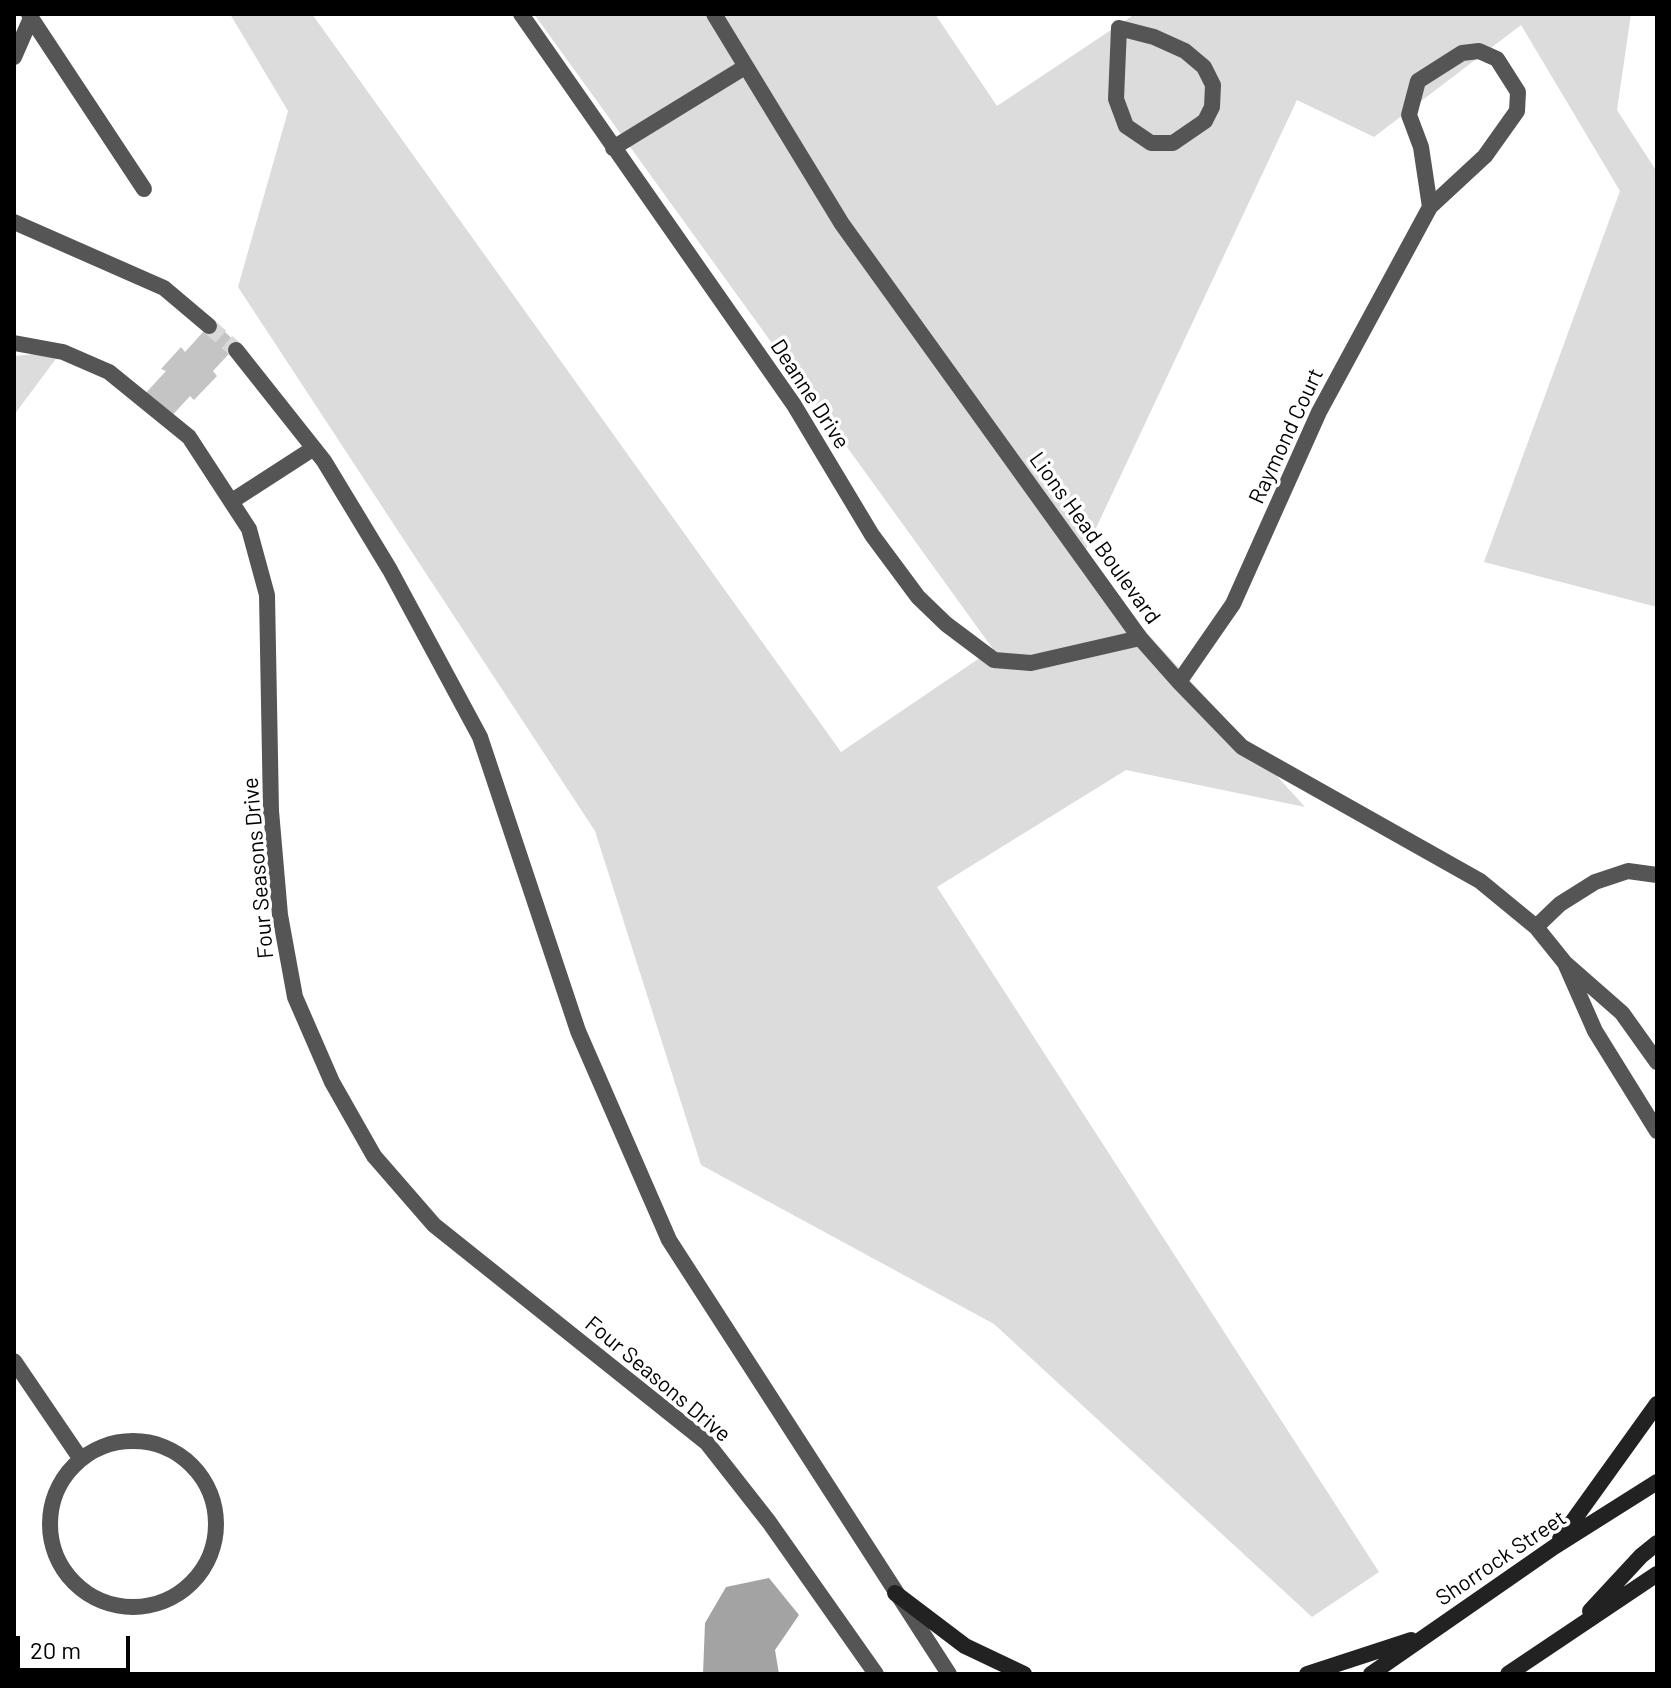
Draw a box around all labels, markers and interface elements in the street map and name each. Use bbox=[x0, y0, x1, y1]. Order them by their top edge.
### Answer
street label: Deanne Drive bbox=[765, 334, 855, 454]
street label: Raymond Court bbox=[1243, 364, 1329, 508]
street label: Lions Head Boulevard bbox=[1024, 447, 1166, 629]
street label: Four Seasons Drive bbox=[237, 776, 279, 960]
street label: Four Seasons Drive bbox=[580, 1310, 736, 1448]
street label: Shorrock Street bbox=[1431, 1505, 1571, 1611]
scale bar bbox=[20, 1620, 134, 1670]
text: 20 m bbox=[30, 1635, 81, 1664]

